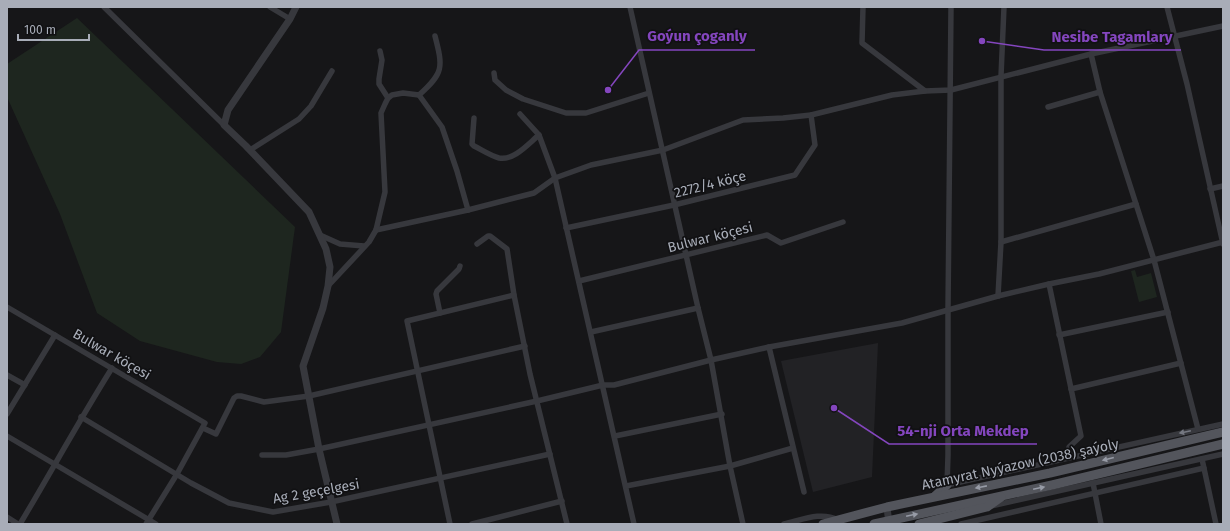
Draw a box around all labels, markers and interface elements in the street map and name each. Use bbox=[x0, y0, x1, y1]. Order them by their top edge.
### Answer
scale bar bbox=[18, 16, 89, 42]
text: 100 m bbox=[24, 23, 56, 37]
callout: Goýun çoganly bbox=[639, 23, 755, 50]
callout: Nesibe Tagamlary bbox=[1044, 23, 1181, 50]
text: Goýun çoganly bbox=[647, 27, 747, 46]
text: Nesibe Tagamlary bbox=[1051, 28, 1173, 46]
street label: 2272/4 köçe bbox=[672, 167, 748, 202]
street label: Bulwar köçesi bbox=[666, 219, 754, 256]
street label: Bulwar köçesi bbox=[70, 325, 154, 384]
callout: 54-nji Orta Mekdep bbox=[889, 417, 1037, 444]
text: 54-nji Orta Mekdep bbox=[897, 422, 1029, 440]
one-way arrow bbox=[1179, 429, 1191, 435]
street label: Atamyrat Nyýazow (2038) şaýoly bbox=[920, 435, 1120, 494]
one-way arrow bbox=[1102, 456, 1114, 462]
street label: Ag 2 geçelgesi bbox=[271, 476, 361, 507]
one-way arrow bbox=[975, 484, 987, 490]
one-way arrow bbox=[1033, 484, 1045, 490]
one-way arrow bbox=[906, 511, 918, 517]

